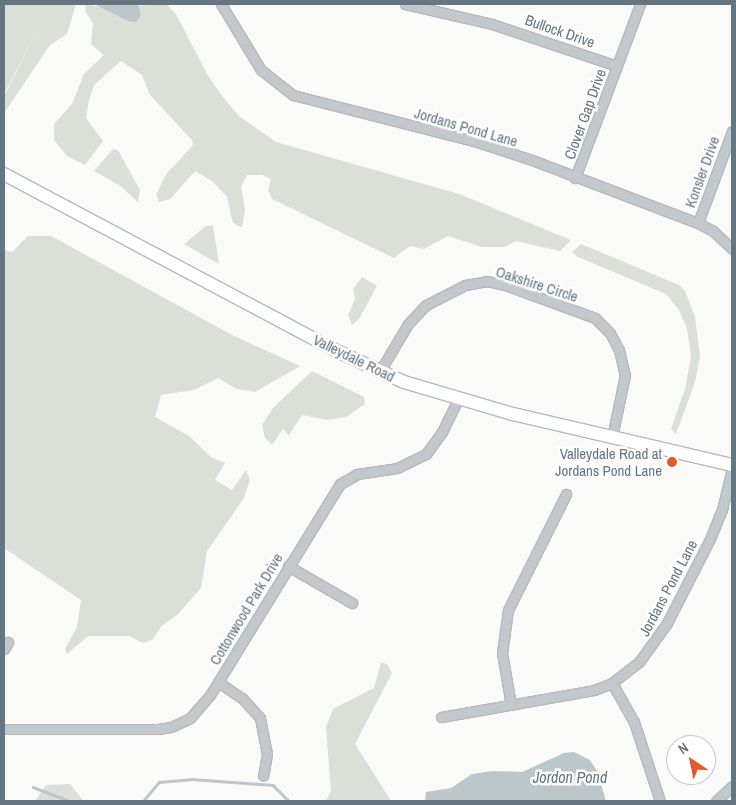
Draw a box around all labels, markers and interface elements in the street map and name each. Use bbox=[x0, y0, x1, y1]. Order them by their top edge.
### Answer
street label: Bullock Drive bbox=[523, 11, 597, 51]
street label: Clover Gap Drive bbox=[560, 66, 610, 162]
street label: Jordans Pond Lane bbox=[412, 104, 520, 150]
street label: Konsler Drive bbox=[681, 134, 723, 210]
street label: Oakshire Circle bbox=[494, 262, 580, 306]
street label: Valleydale Road bbox=[310, 330, 398, 386]
place label: Valleydale Road at Jordans Pond Lane bbox=[555, 444, 662, 479]
marker: Valleydale Road at Jordans Pond Lane bbox=[666, 456, 678, 468]
street label: Jordans Pond Lane bbox=[635, 537, 701, 639]
street label: Cottonwood Park Drive bbox=[206, 550, 286, 668]
north arrow bbox=[666, 735, 716, 785]
text: N bbox=[675, 739, 692, 758]
water label: Jordon Pond bbox=[533, 767, 607, 787]

